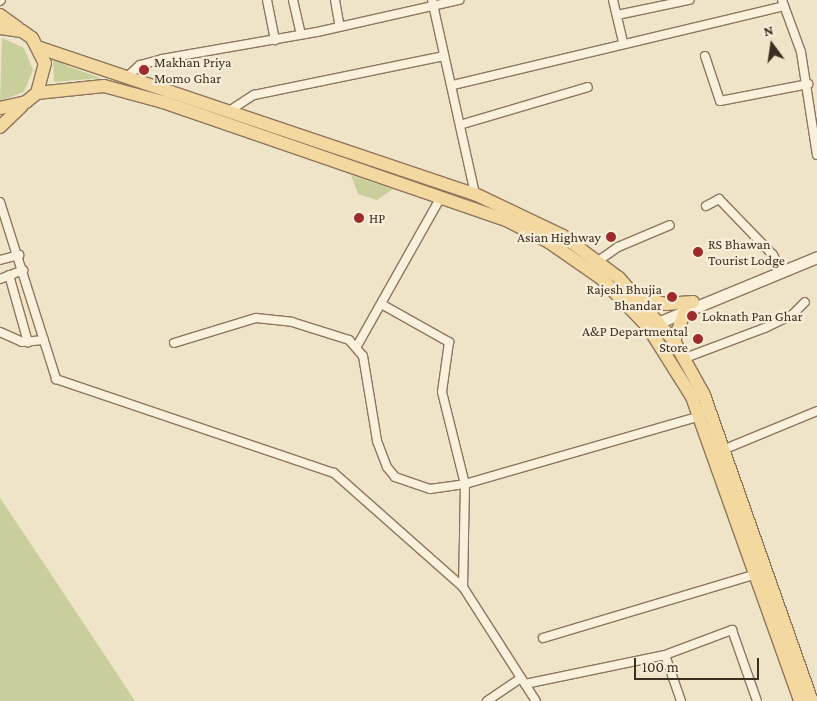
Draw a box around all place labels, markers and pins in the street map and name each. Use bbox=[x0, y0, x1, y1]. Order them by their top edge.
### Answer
place label: Makhan Priya Momo Ghar bbox=[154, 54, 231, 86]
marker: Makhan Priya Momo Ghar bbox=[138, 64, 150, 76]
place label: HP bbox=[369, 210, 385, 226]
marker: HP bbox=[353, 212, 365, 224]
place label: Asian Highway bbox=[517, 229, 601, 245]
marker: Asian Highway bbox=[605, 231, 617, 243]
place label: RS Bhawan Tourist Lodge bbox=[708, 236, 785, 268]
marker: RS Bhawan Tourist Lodge bbox=[692, 246, 704, 258]
place label: Rajesh Bhujia Bhandar bbox=[586, 281, 662, 314]
marker: Rajesh Bhujia Bhandar bbox=[666, 291, 678, 303]
place label: Loknath Pan Ghar bbox=[702, 308, 803, 324]
marker: Loknath Pan Ghar bbox=[686, 310, 698, 322]
place label: A&P Departmental Store bbox=[582, 323, 688, 356]
marker: A&P Departmental Store bbox=[692, 333, 704, 345]

